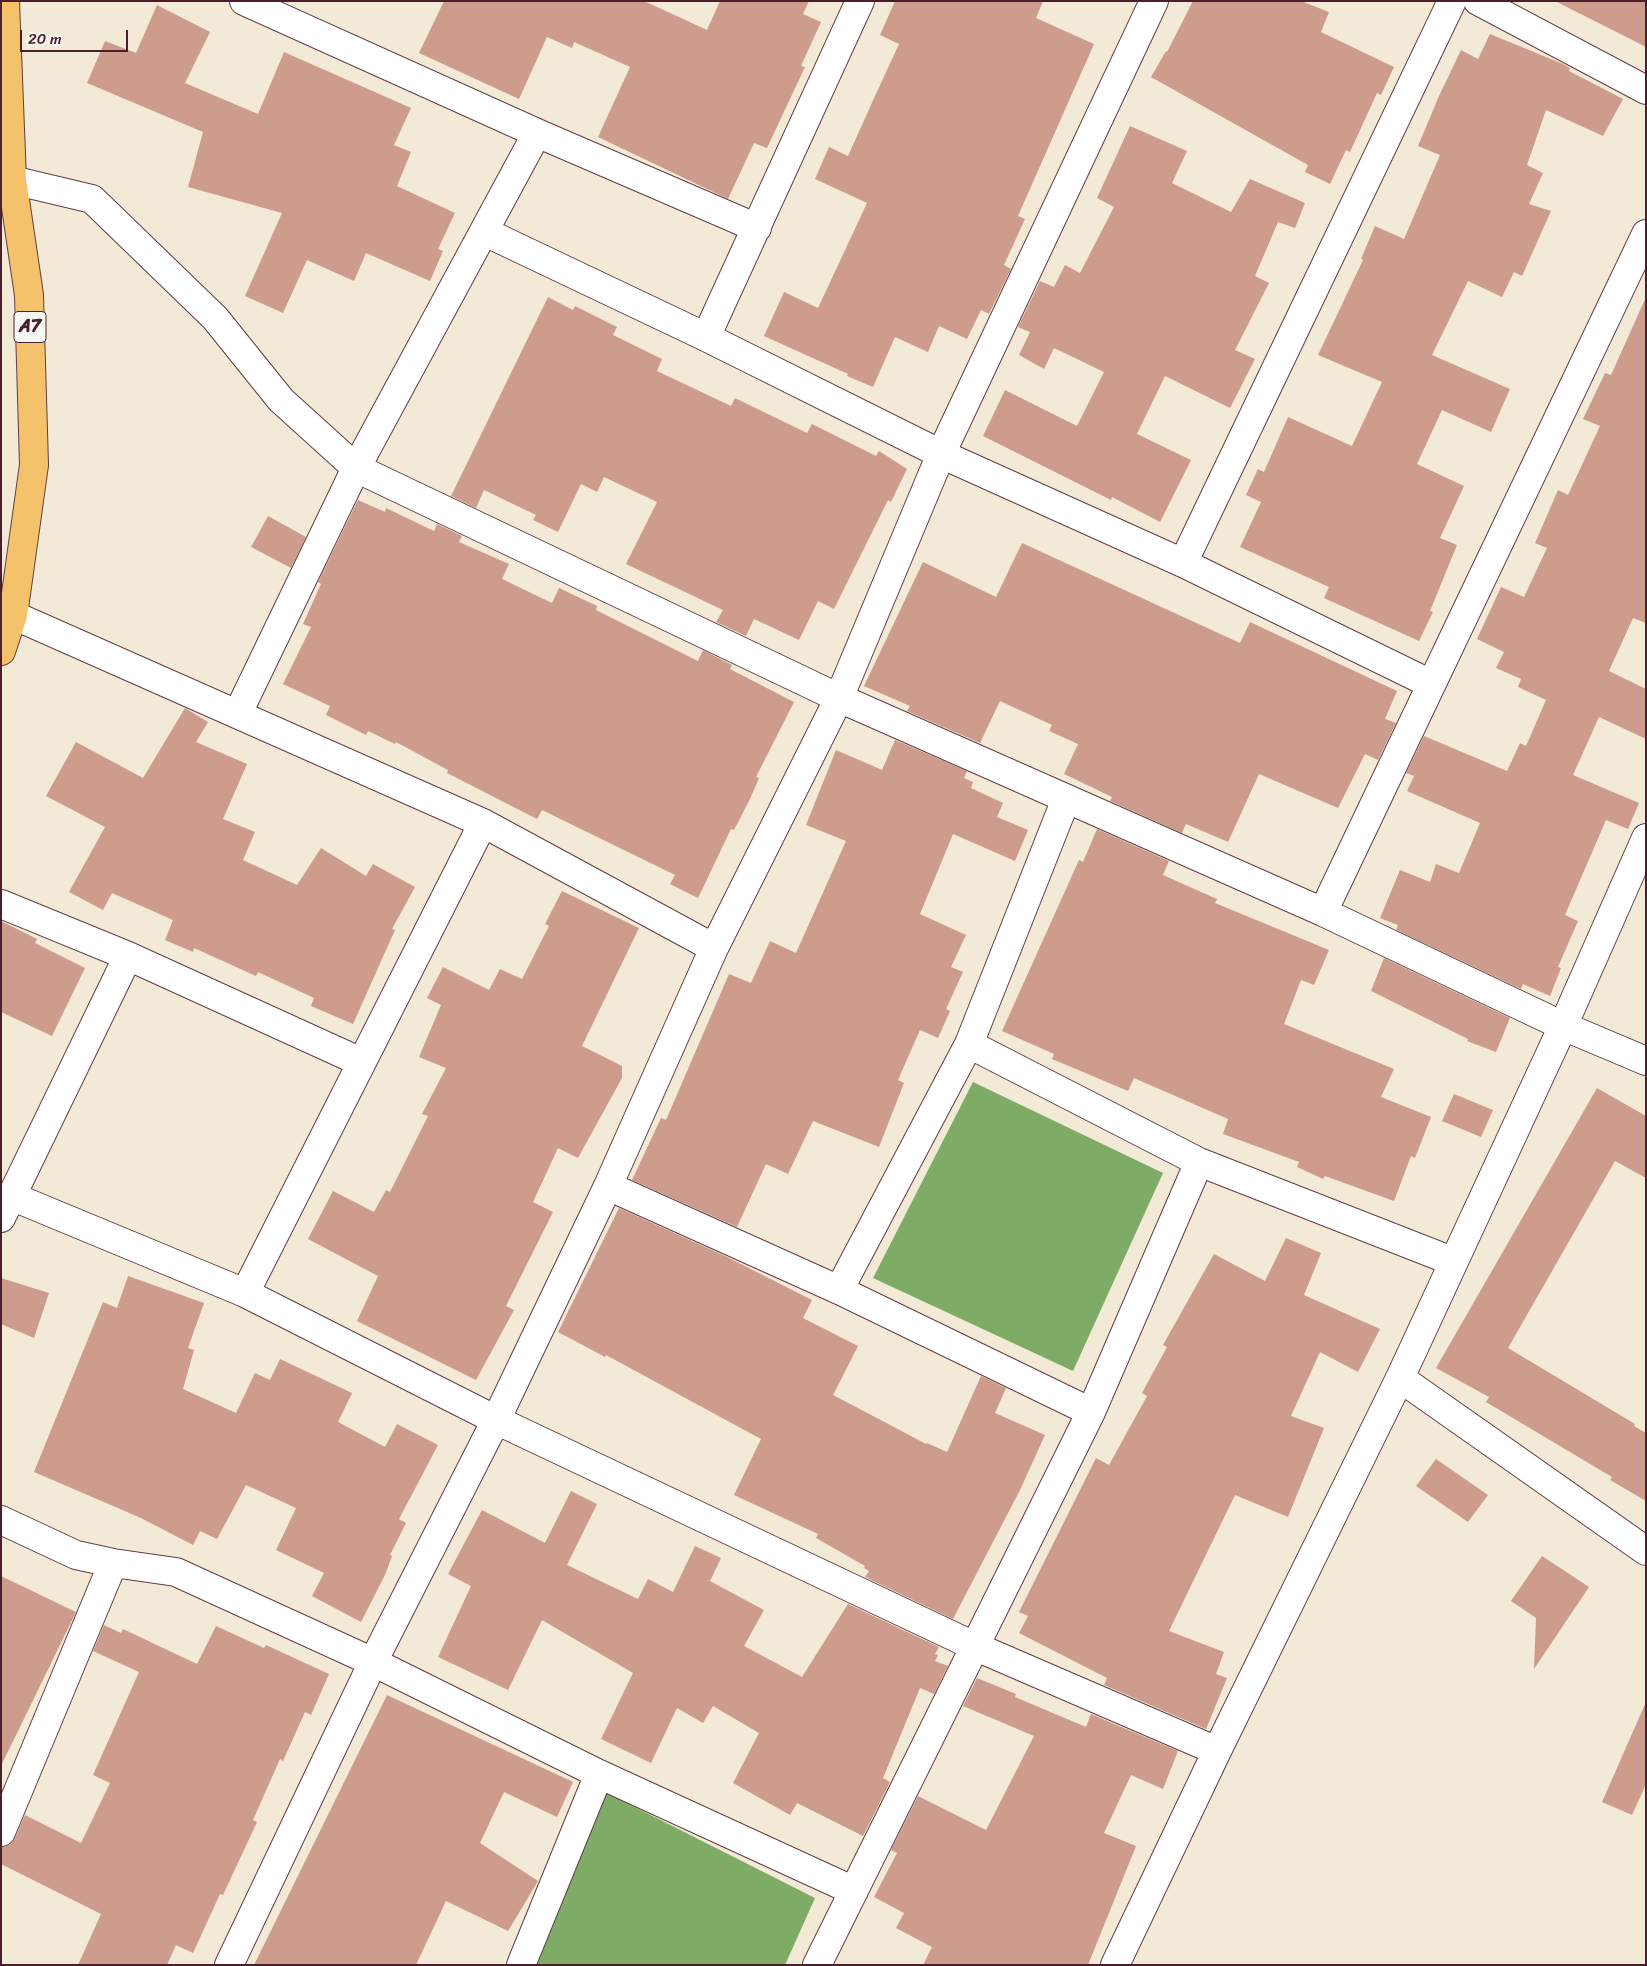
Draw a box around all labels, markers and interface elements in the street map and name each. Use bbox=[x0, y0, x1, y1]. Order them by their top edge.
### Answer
scale bar bbox=[22, 20, 130, 52]
text: 20 m bbox=[28, 26, 62, 52]
road number: A7 bbox=[14, 312, 46, 342]

